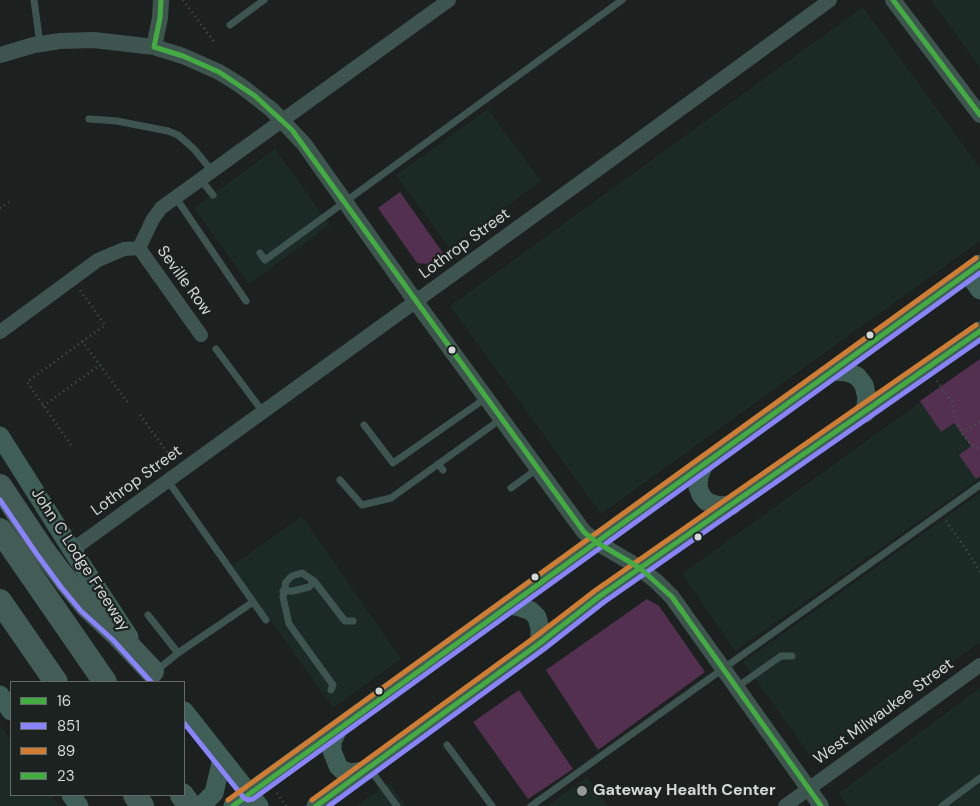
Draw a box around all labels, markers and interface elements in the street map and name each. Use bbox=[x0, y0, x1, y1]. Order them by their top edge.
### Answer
street label: Lothrop Street bbox=[416, 205, 514, 283]
street label: Seville Row bbox=[152, 243, 216, 319]
unlabelled marker bbox=[865, 330, 875, 340]
unlabelled marker bbox=[447, 345, 457, 355]
street label: Lothrop Street bbox=[88, 442, 186, 520]
street label: John C Lodge Freeway bbox=[27, 485, 133, 635]
unlabelled marker bbox=[693, 532, 703, 542]
unlabelled marker bbox=[530, 572, 540, 582]
street label: West Milwaukee Street bbox=[810, 655, 958, 769]
legend bbox=[10, 681, 185, 796]
unlabelled marker bbox=[374, 686, 384, 696]
text: 16 bbox=[57, 691, 71, 711]
text: 851 bbox=[57, 716, 80, 736]
text: 89 bbox=[57, 741, 75, 761]
text: 23 bbox=[57, 766, 75, 786]
place label: Gateway Health Center bbox=[593, 781, 775, 801]
marker: Gateway Health Center bbox=[575, 784, 589, 798]

